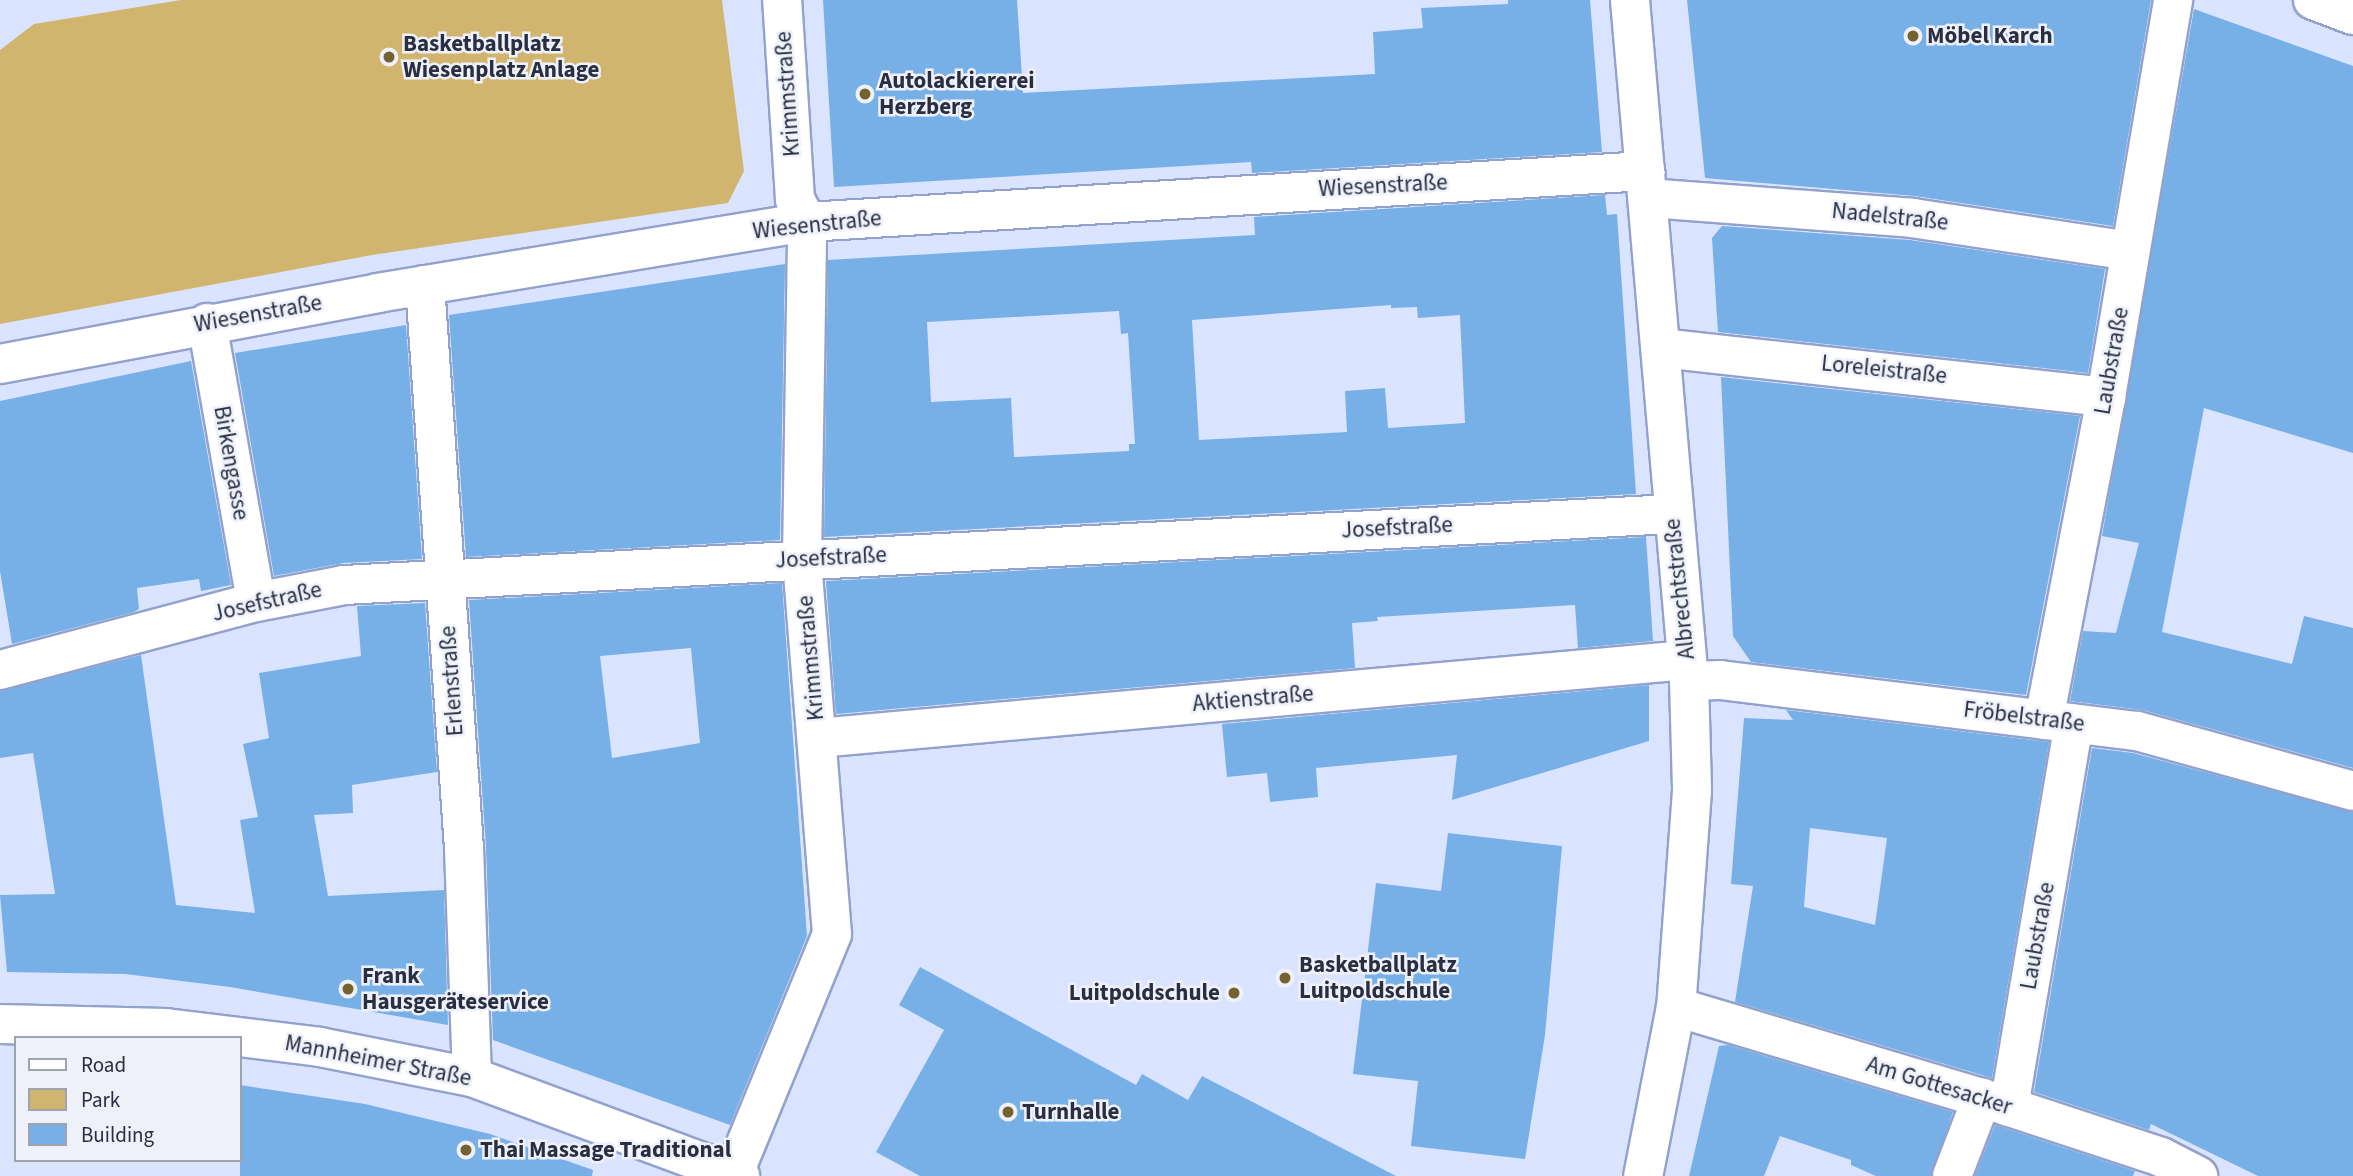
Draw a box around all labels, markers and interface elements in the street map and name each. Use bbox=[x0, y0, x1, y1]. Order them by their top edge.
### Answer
place label: Möbel Karch bbox=[1927, 22, 2053, 50]
marker: Möbel Karch bbox=[1905, 28, 1921, 44]
place label: Basketballplatz Wiesenplatz Anlage bbox=[403, 30, 599, 84]
street label: Krimmstraße bbox=[770, 30, 806, 158]
marker: Basketballplatz Wiesenplatz Anlage bbox=[381, 49, 397, 65]
place label: Autolackiererei Herzberg bbox=[879, 67, 1035, 121]
marker: Autolackiererei Herzberg bbox=[857, 86, 873, 102]
street label: Wiesenstraße bbox=[1318, 169, 1448, 203]
street label: Nadelstraße bbox=[1830, 197, 1950, 237]
street label: Wiesenstraße bbox=[751, 205, 883, 245]
street label: Wiesenstraße bbox=[192, 289, 324, 339]
street label: Laubstraße bbox=[2089, 305, 2135, 417]
street label: Loreleistraße bbox=[1820, 350, 1948, 390]
street label: Birkengasse bbox=[207, 404, 255, 522]
street label: Josefstraße bbox=[1341, 511, 1453, 545]
street label: Albrechtstraße bbox=[1659, 517, 1701, 661]
street label: Josefstraße bbox=[775, 541, 887, 575]
street label: Josefstraße bbox=[209, 576, 325, 628]
street label: Krimmstraße bbox=[792, 594, 830, 722]
street label: Erlenstraße bbox=[434, 625, 470, 737]
street label: Aktienstraße bbox=[1191, 680, 1315, 718]
street label: Fröbelstraße bbox=[1962, 696, 2086, 738]
street label: Laubstraße bbox=[2015, 880, 2061, 992]
place label: Basketballplatz Luitpoldschule bbox=[1299, 951, 1457, 1005]
place label: Frank Hausgeräteservice bbox=[362, 962, 549, 1016]
marker: Basketballplatz Luitpoldschule bbox=[1277, 970, 1293, 986]
place label: Luitpoldschule bbox=[1069, 979, 1220, 1007]
marker: Frank Hausgeräteservice bbox=[340, 981, 356, 997]
marker: Luitpoldschule bbox=[1226, 985, 1242, 1001]
street label: Mannheimer Straße bbox=[282, 1029, 474, 1093]
legend bbox=[14, 1036, 242, 1162]
text: Road bbox=[81, 1050, 126, 1080]
street label: Am Gottesacker bbox=[1863, 1051, 2015, 1121]
text: Park bbox=[81, 1085, 120, 1115]
place label: Turnhalle bbox=[1022, 1098, 1120, 1126]
marker: Turnhalle bbox=[1000, 1104, 1016, 1120]
text: Building bbox=[81, 1120, 154, 1150]
place label: Thai Massage Traditional bbox=[480, 1136, 731, 1164]
marker: Thai Massage Traditional bbox=[458, 1142, 474, 1158]

